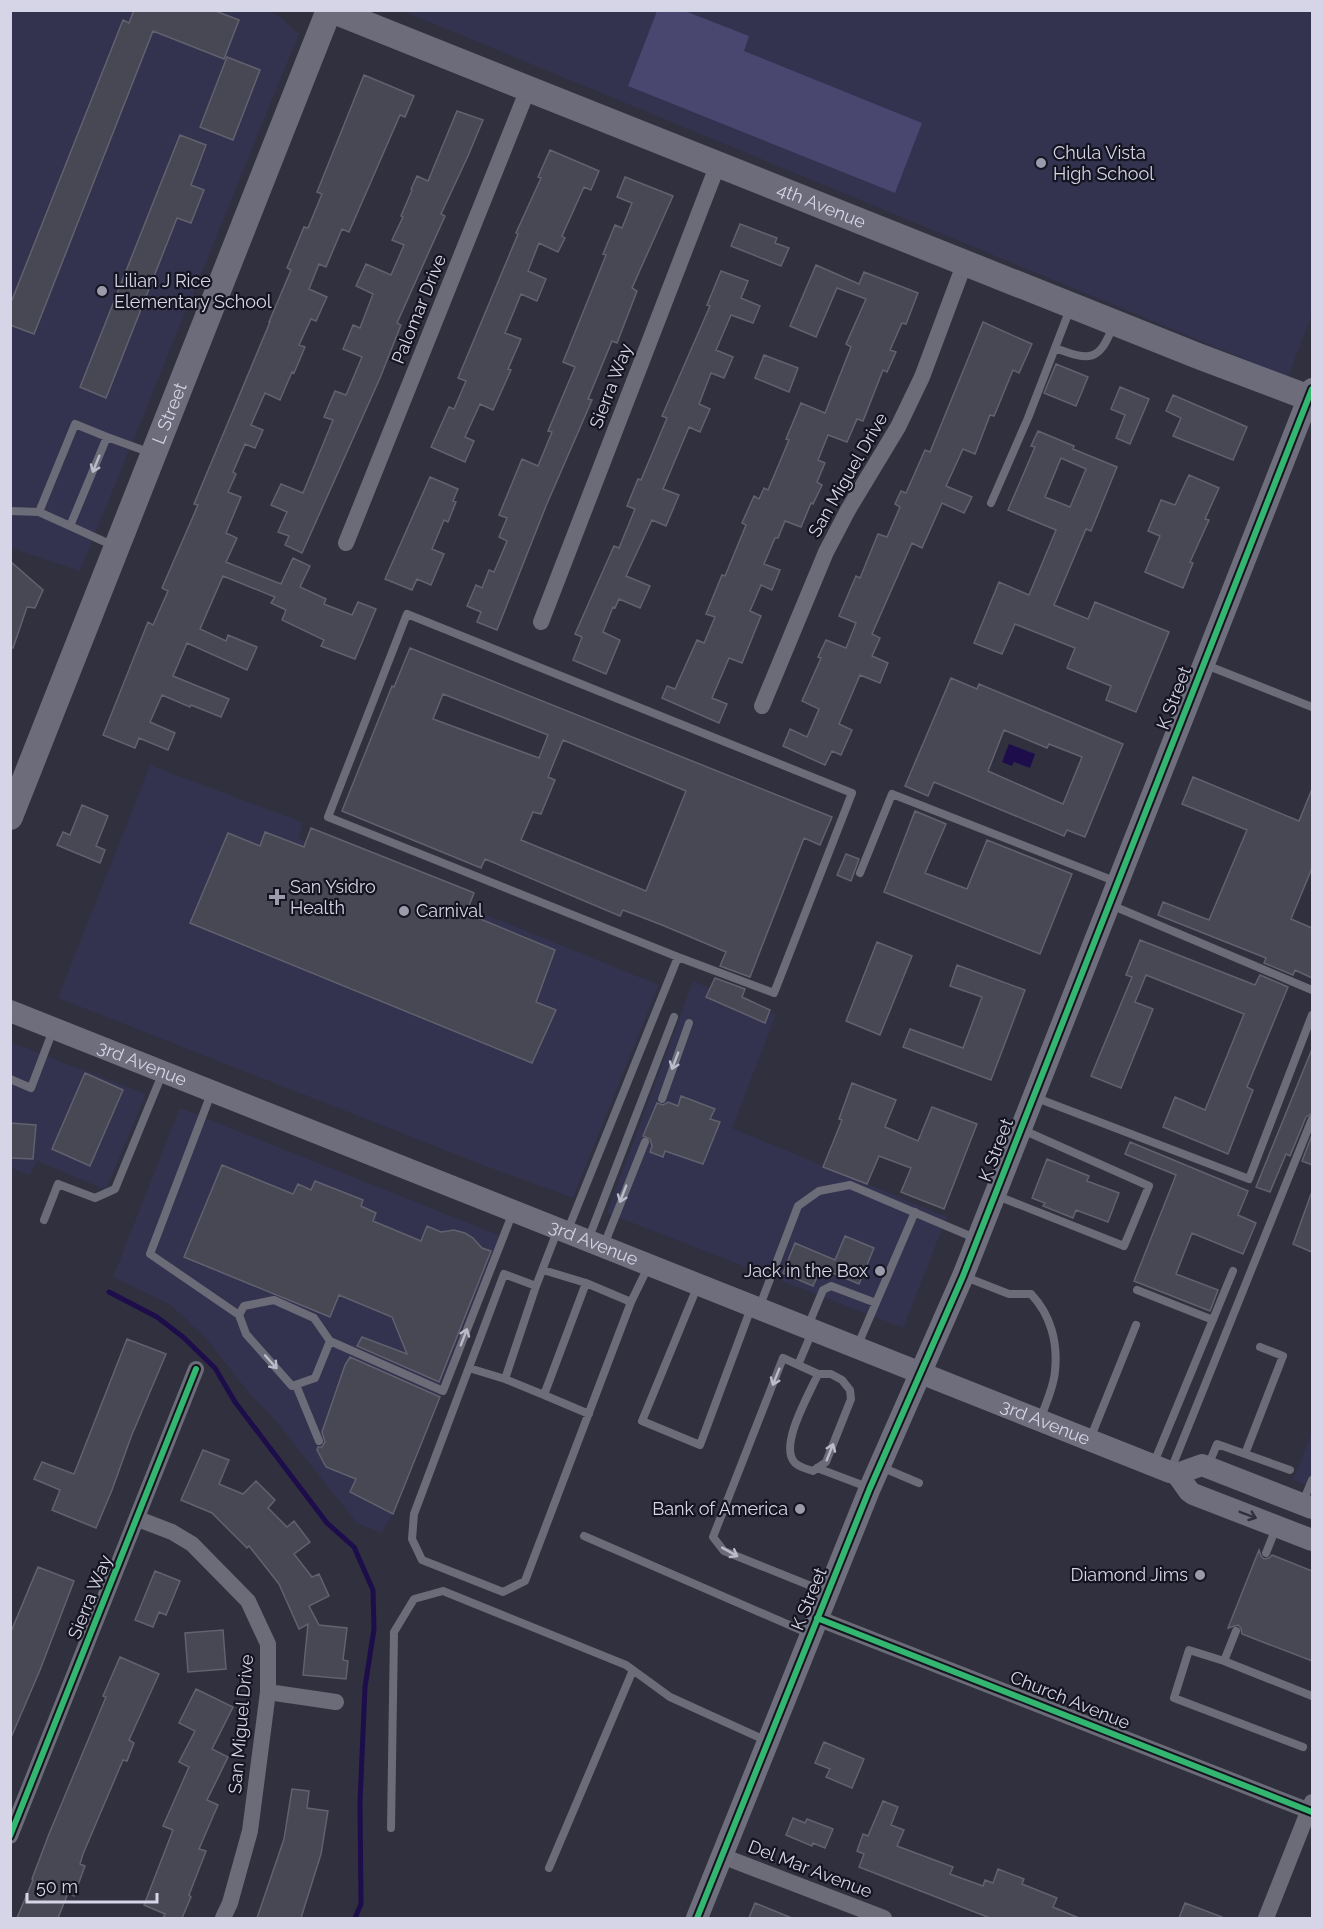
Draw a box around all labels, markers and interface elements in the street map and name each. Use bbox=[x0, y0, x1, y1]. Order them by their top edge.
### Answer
place label: Chula Vista High School bbox=[1053, 142, 1154, 184]
marker: Chula Vista High School bbox=[1034, 156, 1048, 170]
street label: 4th Avenue bbox=[774, 178, 869, 232]
street label: Palomar Drive bbox=[387, 251, 450, 367]
place label: Lilian J Rice Elementary School bbox=[114, 270, 272, 312]
marker: Lilian J Rice Elementary School bbox=[95, 284, 109, 298]
street label: Sierra Way bbox=[585, 340, 636, 431]
street label: L Street bbox=[147, 379, 191, 447]
street label: San Miguel Drive bbox=[804, 409, 892, 541]
one-way arrow bbox=[90, 454, 101, 473]
street label: K Street bbox=[1152, 663, 1195, 732]
place label: San Ysidro Health bbox=[290, 876, 376, 918]
marker: San Ysidro Health bbox=[268, 888, 286, 906]
place label: Carnival bbox=[416, 900, 483, 921]
marker: Carnival bbox=[397, 904, 411, 918]
street label: 3rd Avenue bbox=[95, 1036, 190, 1090]
one-way arrow bbox=[668, 1051, 679, 1069]
street label: K Street bbox=[974, 1115, 1017, 1184]
one-way arrow bbox=[617, 1184, 628, 1203]
street label: 3rd Avenue bbox=[546, 1215, 642, 1270]
place label: Jack in the Box bbox=[744, 1260, 868, 1281]
marker: Jack in the Box bbox=[873, 1264, 887, 1278]
one-way arrow bbox=[459, 1328, 470, 1346]
one-way arrow bbox=[264, 1355, 278, 1370]
one-way arrow bbox=[770, 1368, 781, 1386]
street label: 3rd Avenue bbox=[998, 1395, 1093, 1449]
one-way arrow bbox=[825, 1443, 836, 1462]
place label: Bank of America bbox=[652, 1498, 788, 1519]
marker: Bank of America bbox=[793, 1502, 807, 1516]
one-way arrow bbox=[1238, 1510, 1256, 1521]
one-way arrow bbox=[721, 1546, 738, 1558]
street label: Sierra Way bbox=[63, 1551, 116, 1642]
street label: K Street bbox=[786, 1564, 831, 1633]
place label: Diamond Jims bbox=[1071, 1564, 1188, 1585]
marker: Diamond Jims bbox=[1193, 1568, 1207, 1582]
street label: San Miguel Drive bbox=[224, 1653, 257, 1795]
street label: Church Avenue bbox=[1007, 1666, 1133, 1733]
street label: Del Mar Avenue bbox=[745, 1835, 875, 1902]
scale bar bbox=[27, 1866, 158, 1904]
text: 50 m bbox=[36, 1876, 78, 1897]

